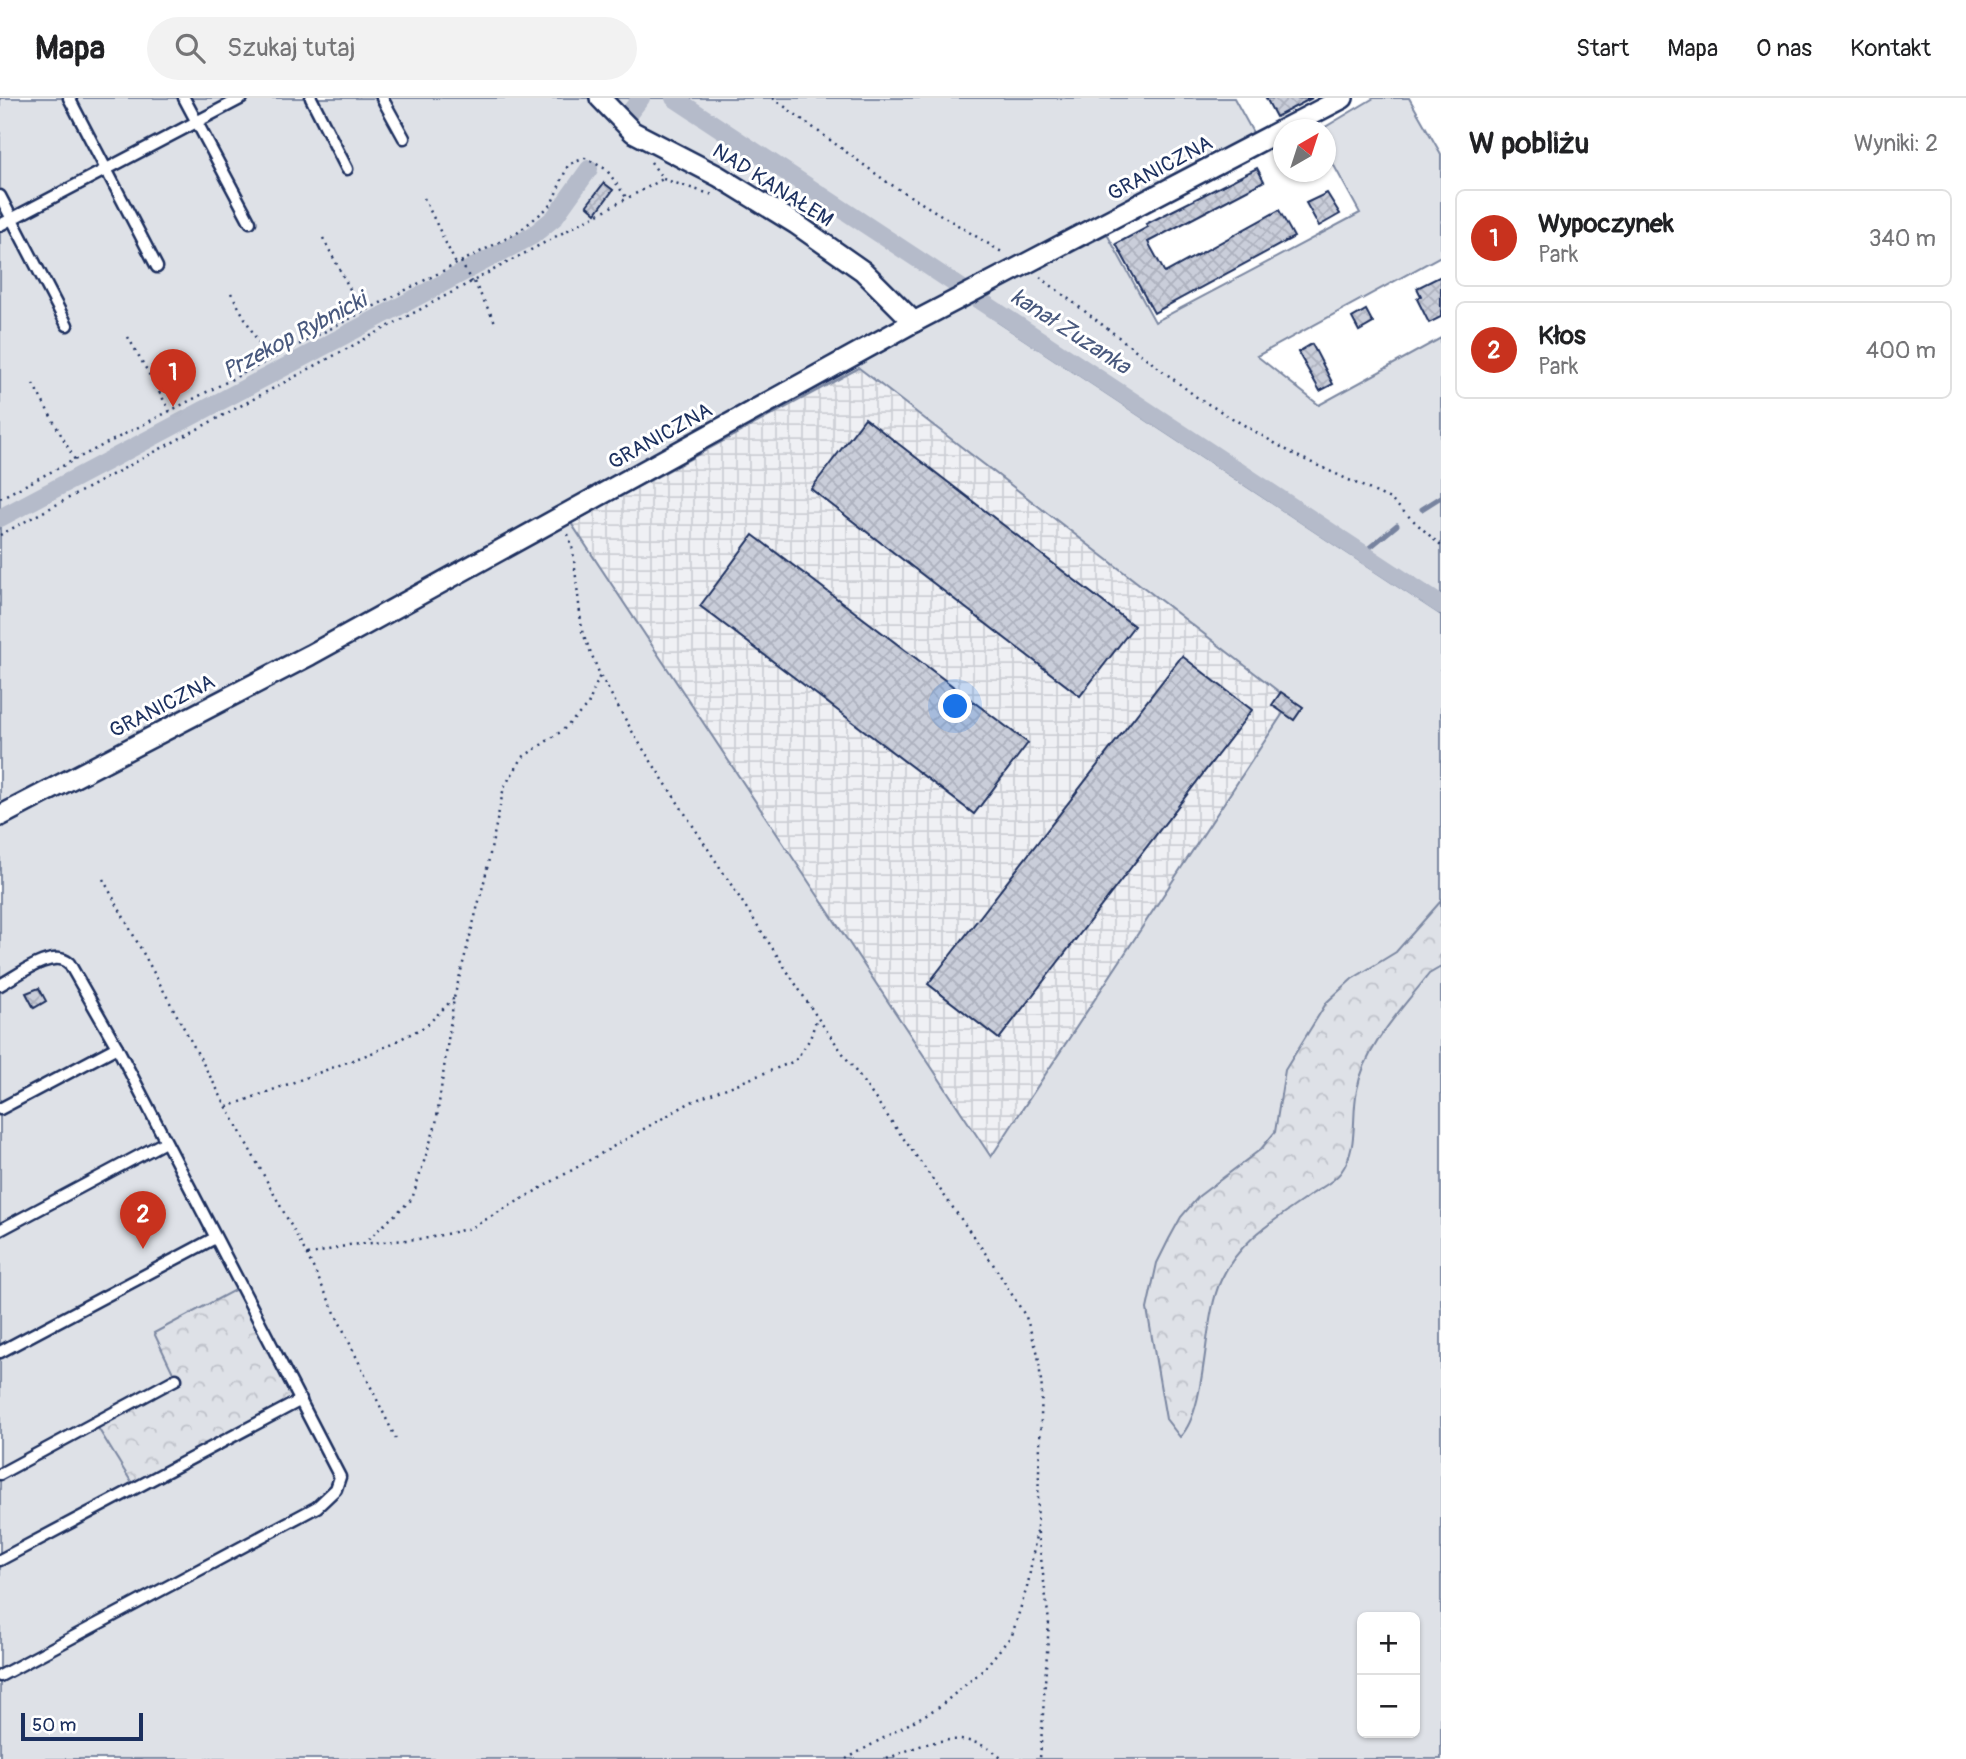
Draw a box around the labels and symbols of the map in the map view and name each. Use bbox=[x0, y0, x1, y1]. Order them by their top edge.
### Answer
north arrow bbox=[1273, 119, 1336, 182]
street label: GRANICZNA bbox=[1103, 130, 1217, 207]
street label: NAD KANAŁEM bbox=[707, 137, 838, 233]
water label: kanał Zuzanka bbox=[1006, 282, 1137, 381]
water label: Przekop Rybnicki bbox=[217, 284, 375, 385]
pin: 1 bbox=[150, 349, 196, 407]
street label: GRANICZNA bbox=[603, 397, 717, 476]
street label: GRANICZNA bbox=[105, 668, 220, 745]
your location bbox=[938, 689, 972, 723]
pin: 2 bbox=[120, 1191, 166, 1249]
scale bar bbox=[21, 1710, 144, 1742]

